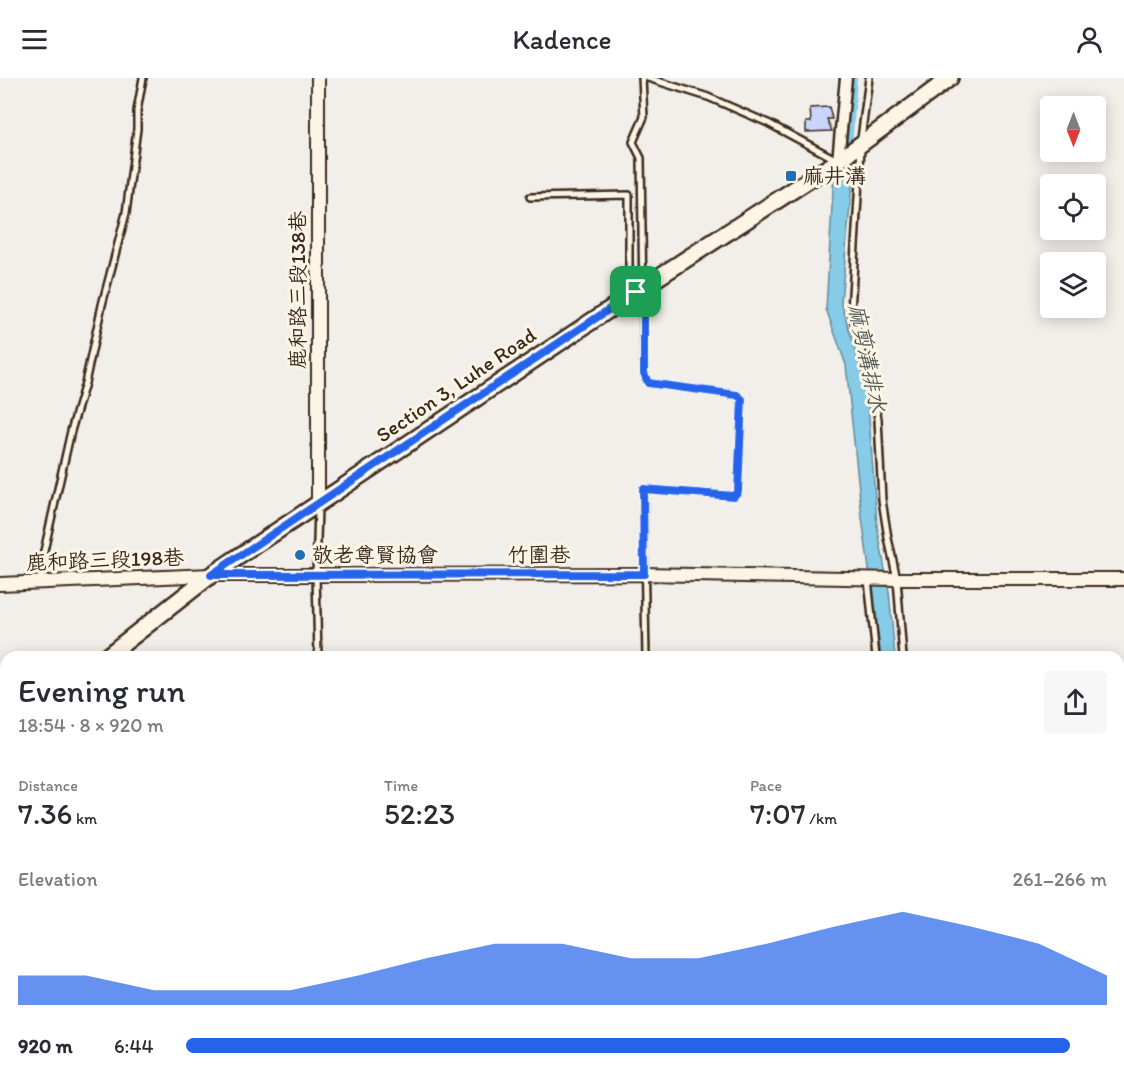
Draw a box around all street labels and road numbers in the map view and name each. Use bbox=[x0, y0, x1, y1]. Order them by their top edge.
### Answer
street label: 鹿和路三段138巷 bbox=[285, 211, 310, 369]
street label: Section 3, Luhe Road bbox=[371, 322, 540, 447]
street label: 竹圍巷 bbox=[508, 542, 571, 567]
street label: 鹿和路三段198巷 bbox=[25, 544, 184, 575]

